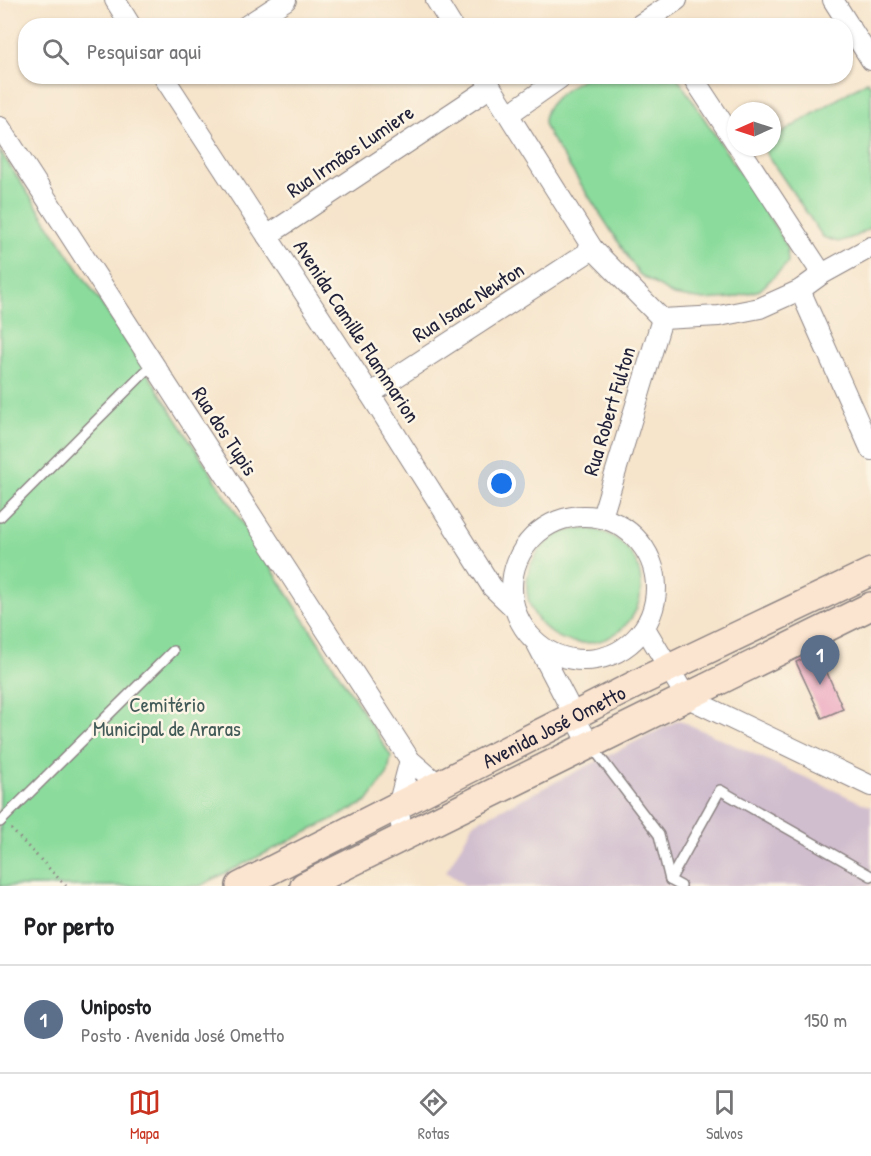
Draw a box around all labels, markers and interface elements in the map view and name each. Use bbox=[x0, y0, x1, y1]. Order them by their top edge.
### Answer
search box bbox=[18, 18, 853, 84]
icon: search bbox=[39, 35, 72, 68]
text: Pesquisar aqui bbox=[87, 36, 202, 66]
street label: Rua Irmãos Lumiere bbox=[281, 98, 419, 204]
north arrow bbox=[727, 102, 781, 156]
street label: Avenida Camille Flammarion bbox=[287, 234, 427, 428]
street label: Rua Isaac Newton bbox=[406, 255, 530, 349]
street label: Rua Robert Fulton bbox=[576, 343, 642, 479]
street label: Rua dos Tupis bbox=[185, 381, 265, 481]
your location bbox=[487, 469, 516, 498]
pin: 1 bbox=[800, 636, 840, 685]
street label: Avenida José Ometto bbox=[477, 677, 630, 775]
park label: Cemitério Municipal de Araras bbox=[93, 690, 241, 743]
text: Por perto bbox=[24, 908, 114, 943]
text: Uniposto bbox=[81, 991, 151, 1021]
text: 1 bbox=[40, 1006, 47, 1033]
text: 150 m bbox=[804, 1006, 847, 1033]
text: Posto · Avenida José Ometto bbox=[81, 1021, 284, 1048]
tab: Mapa bbox=[128, 1086, 161, 1144]
tab: Rotas bbox=[417, 1086, 450, 1144]
tab: Salvos bbox=[706, 1086, 743, 1144]

